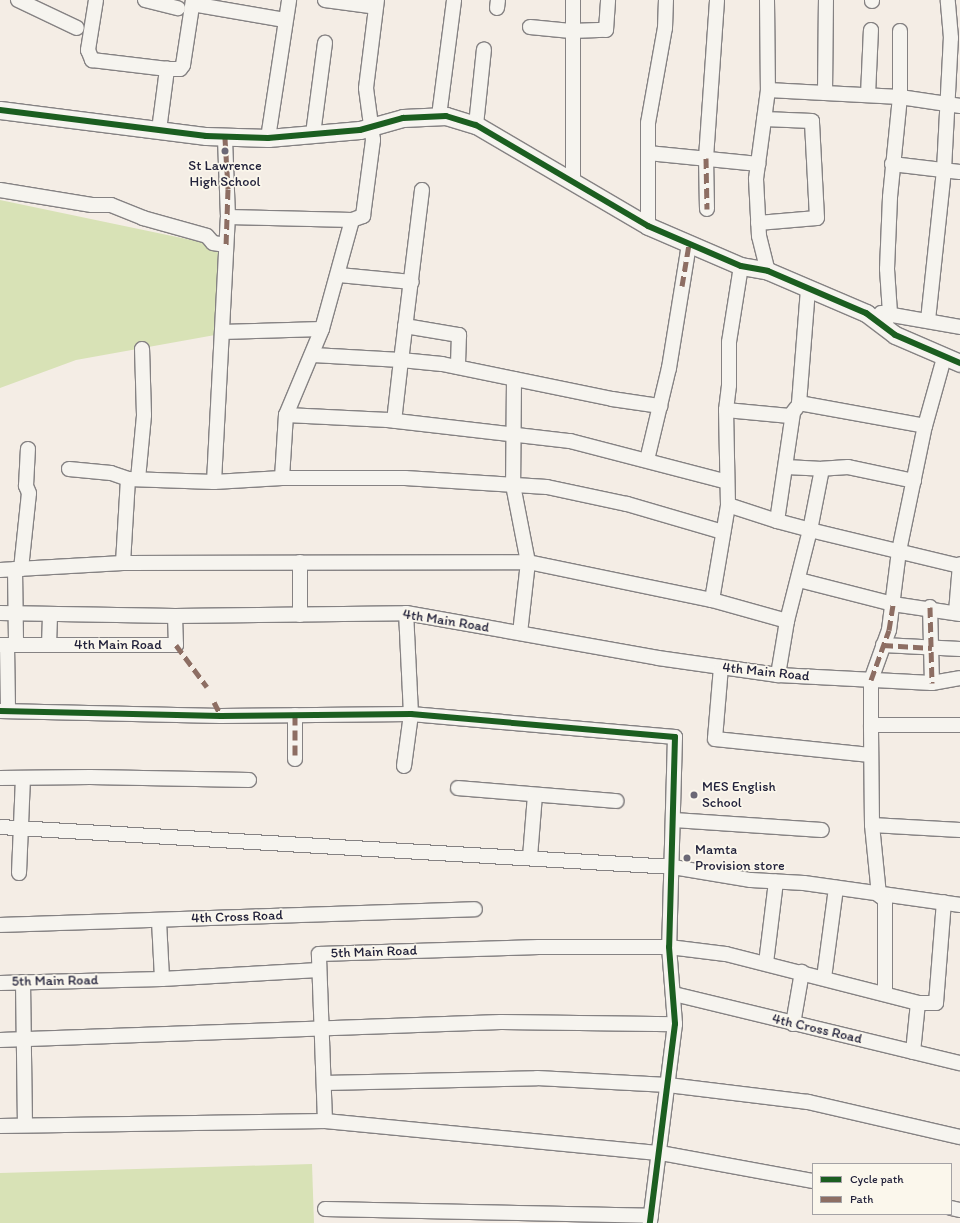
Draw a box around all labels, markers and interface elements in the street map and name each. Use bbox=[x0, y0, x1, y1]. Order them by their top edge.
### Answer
marker: St Lawrence High School bbox=[220, 146, 230, 156]
place label: St Lawrence High School bbox=[188, 158, 262, 190]
street label: 4th Main Road bbox=[402, 606, 490, 636]
street label: 4th Main Road bbox=[74, 637, 162, 653]
street label: 4th Main Road bbox=[722, 659, 810, 685]
place label: MES English School bbox=[702, 779, 775, 812]
marker: MES English School bbox=[689, 790, 699, 800]
place label: Mamta Provision store bbox=[695, 842, 785, 874]
marker: Mamta Provision store bbox=[682, 853, 692, 863]
street label: 4th Cross Road bbox=[191, 907, 283, 927]
street label: 5th Main Road bbox=[331, 942, 417, 962]
street label: 5th Main Road bbox=[12, 972, 98, 990]
street label: 4th Cross Road bbox=[771, 1011, 863, 1047]
legend bbox=[812, 1163, 952, 1215]
text: Cycle path bbox=[850, 1172, 904, 1186]
text: Path bbox=[850, 1192, 873, 1206]

